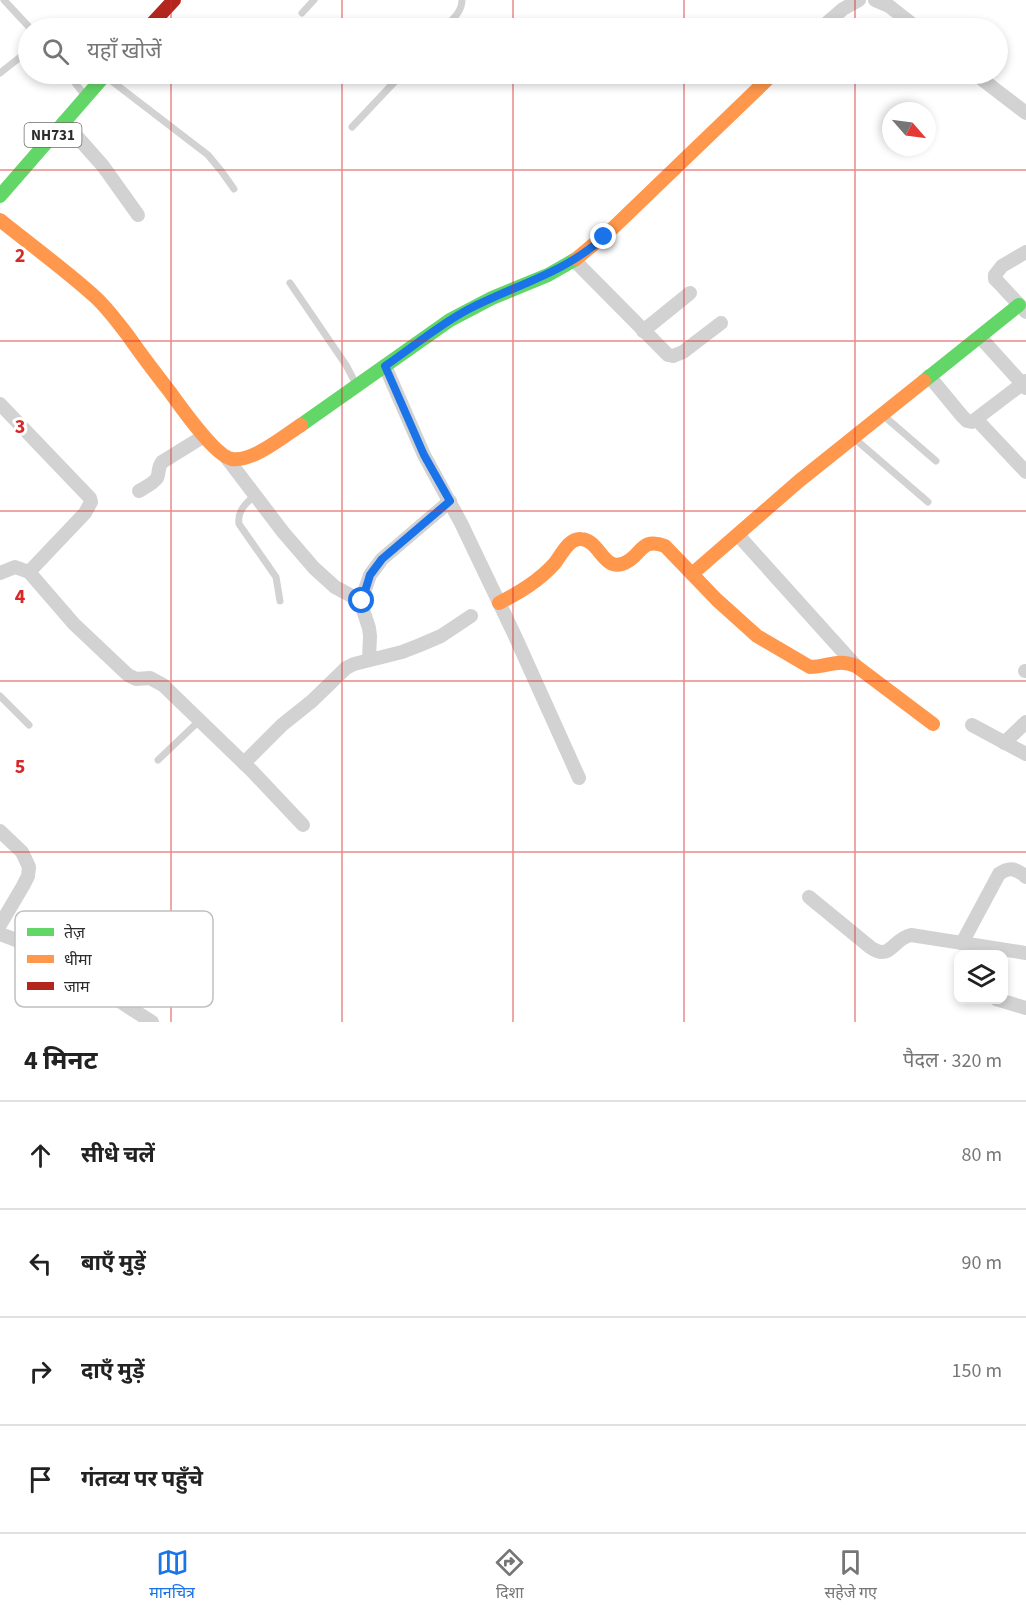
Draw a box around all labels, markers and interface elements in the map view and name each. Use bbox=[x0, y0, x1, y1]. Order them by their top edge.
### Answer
search box bbox=[18, 18, 1008, 84]
icon: search bbox=[39, 35, 72, 68]
text: यहाँ खोजें bbox=[87, 35, 162, 67]
north arrow bbox=[882, 102, 936, 156]
road number: NH731 bbox=[25, 123, 82, 147]
route end bbox=[590, 223, 616, 249]
text: 2 bbox=[15, 242, 25, 270]
text: 3 bbox=[15, 413, 25, 441]
text: 4 bbox=[15, 583, 26, 611]
route start bbox=[348, 587, 374, 613]
text: 5 bbox=[15, 753, 25, 781]
legend bbox=[15, 911, 213, 1007]
text: तेज़ bbox=[64, 922, 86, 944]
text: धीमा bbox=[64, 949, 93, 971]
map controls bbox=[954, 950, 1008, 1004]
button: layers bbox=[954, 950, 1008, 1004]
text: जाम bbox=[64, 976, 90, 998]
text: 4 मिनट bbox=[24, 1042, 98, 1079]
text: पैदल · 320 m bbox=[903, 1047, 1002, 1075]
icon: ahead bbox=[24, 1139, 57, 1172]
text: सीधे चलें bbox=[81, 1139, 155, 1171]
text: 80 m bbox=[962, 1141, 1002, 1169]
icon: left bbox=[24, 1247, 57, 1280]
text: बाएँ मुड़ें bbox=[81, 1247, 146, 1279]
text: 90 m bbox=[962, 1249, 1002, 1277]
icon: right bbox=[24, 1355, 57, 1388]
text: दाएँ मुड़ें bbox=[81, 1355, 144, 1387]
text: 150 m bbox=[952, 1357, 1002, 1385]
icon: arrive bbox=[24, 1463, 57, 1496]
text: गंतव्य पर पहुँचे bbox=[81, 1463, 203, 1495]
tab: मानचित्र bbox=[149, 1546, 195, 1605]
tab: दिशा bbox=[493, 1546, 526, 1605]
tab: सहेजे गए bbox=[825, 1546, 877, 1605]

